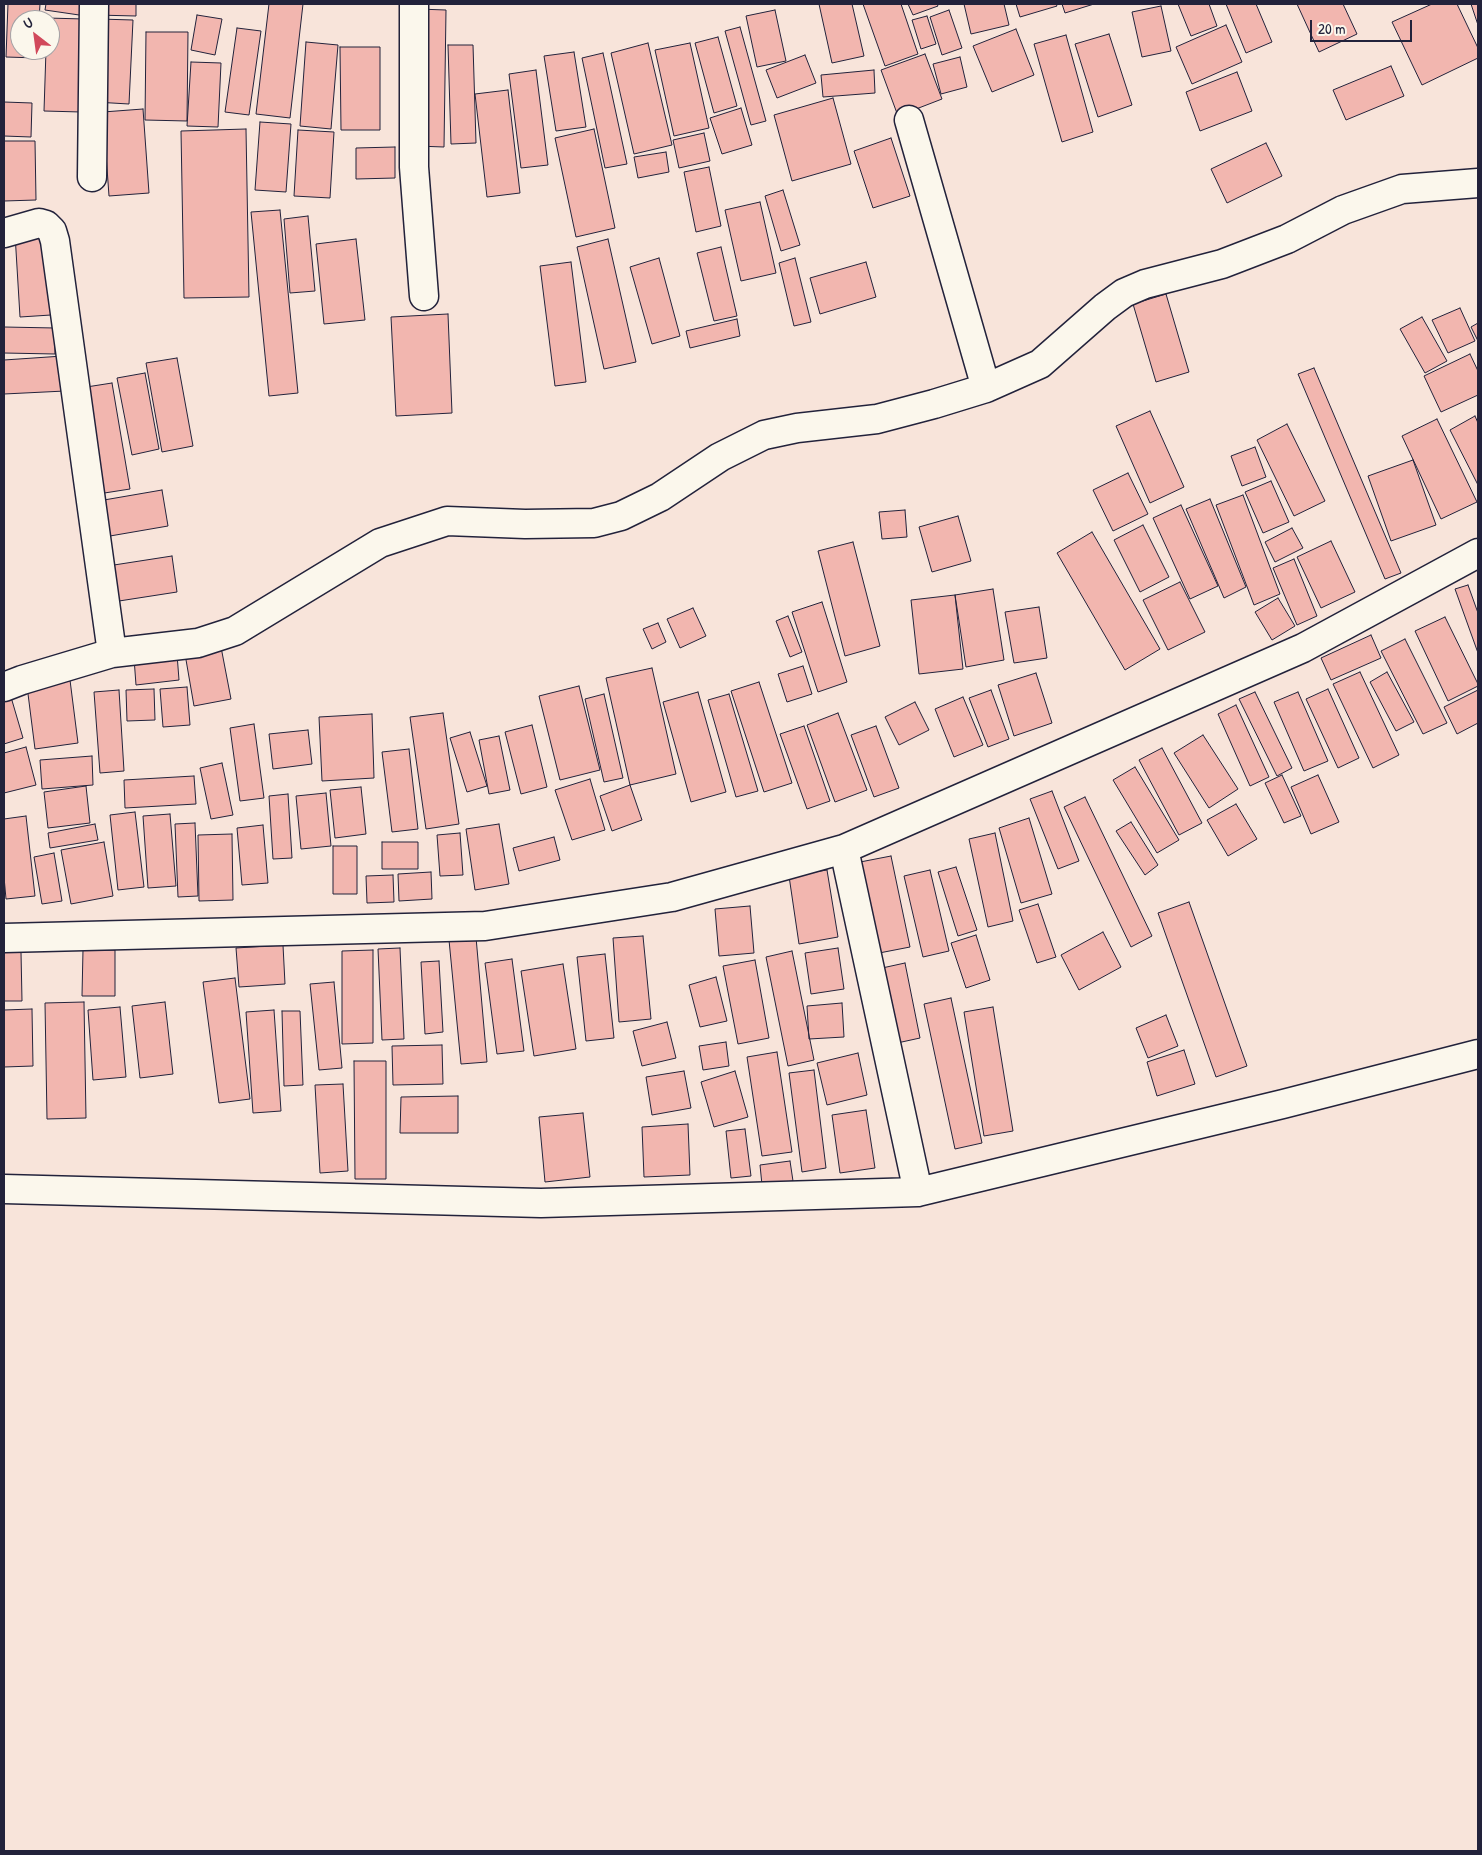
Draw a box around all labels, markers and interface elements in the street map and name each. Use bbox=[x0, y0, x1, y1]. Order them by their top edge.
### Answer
north arrow bbox=[10, 10, 60, 60]
scale bar bbox=[1312, 10, 1414, 42]
text: U bbox=[20, 12, 36, 33]
text: 20 m bbox=[1318, 18, 1345, 39]

